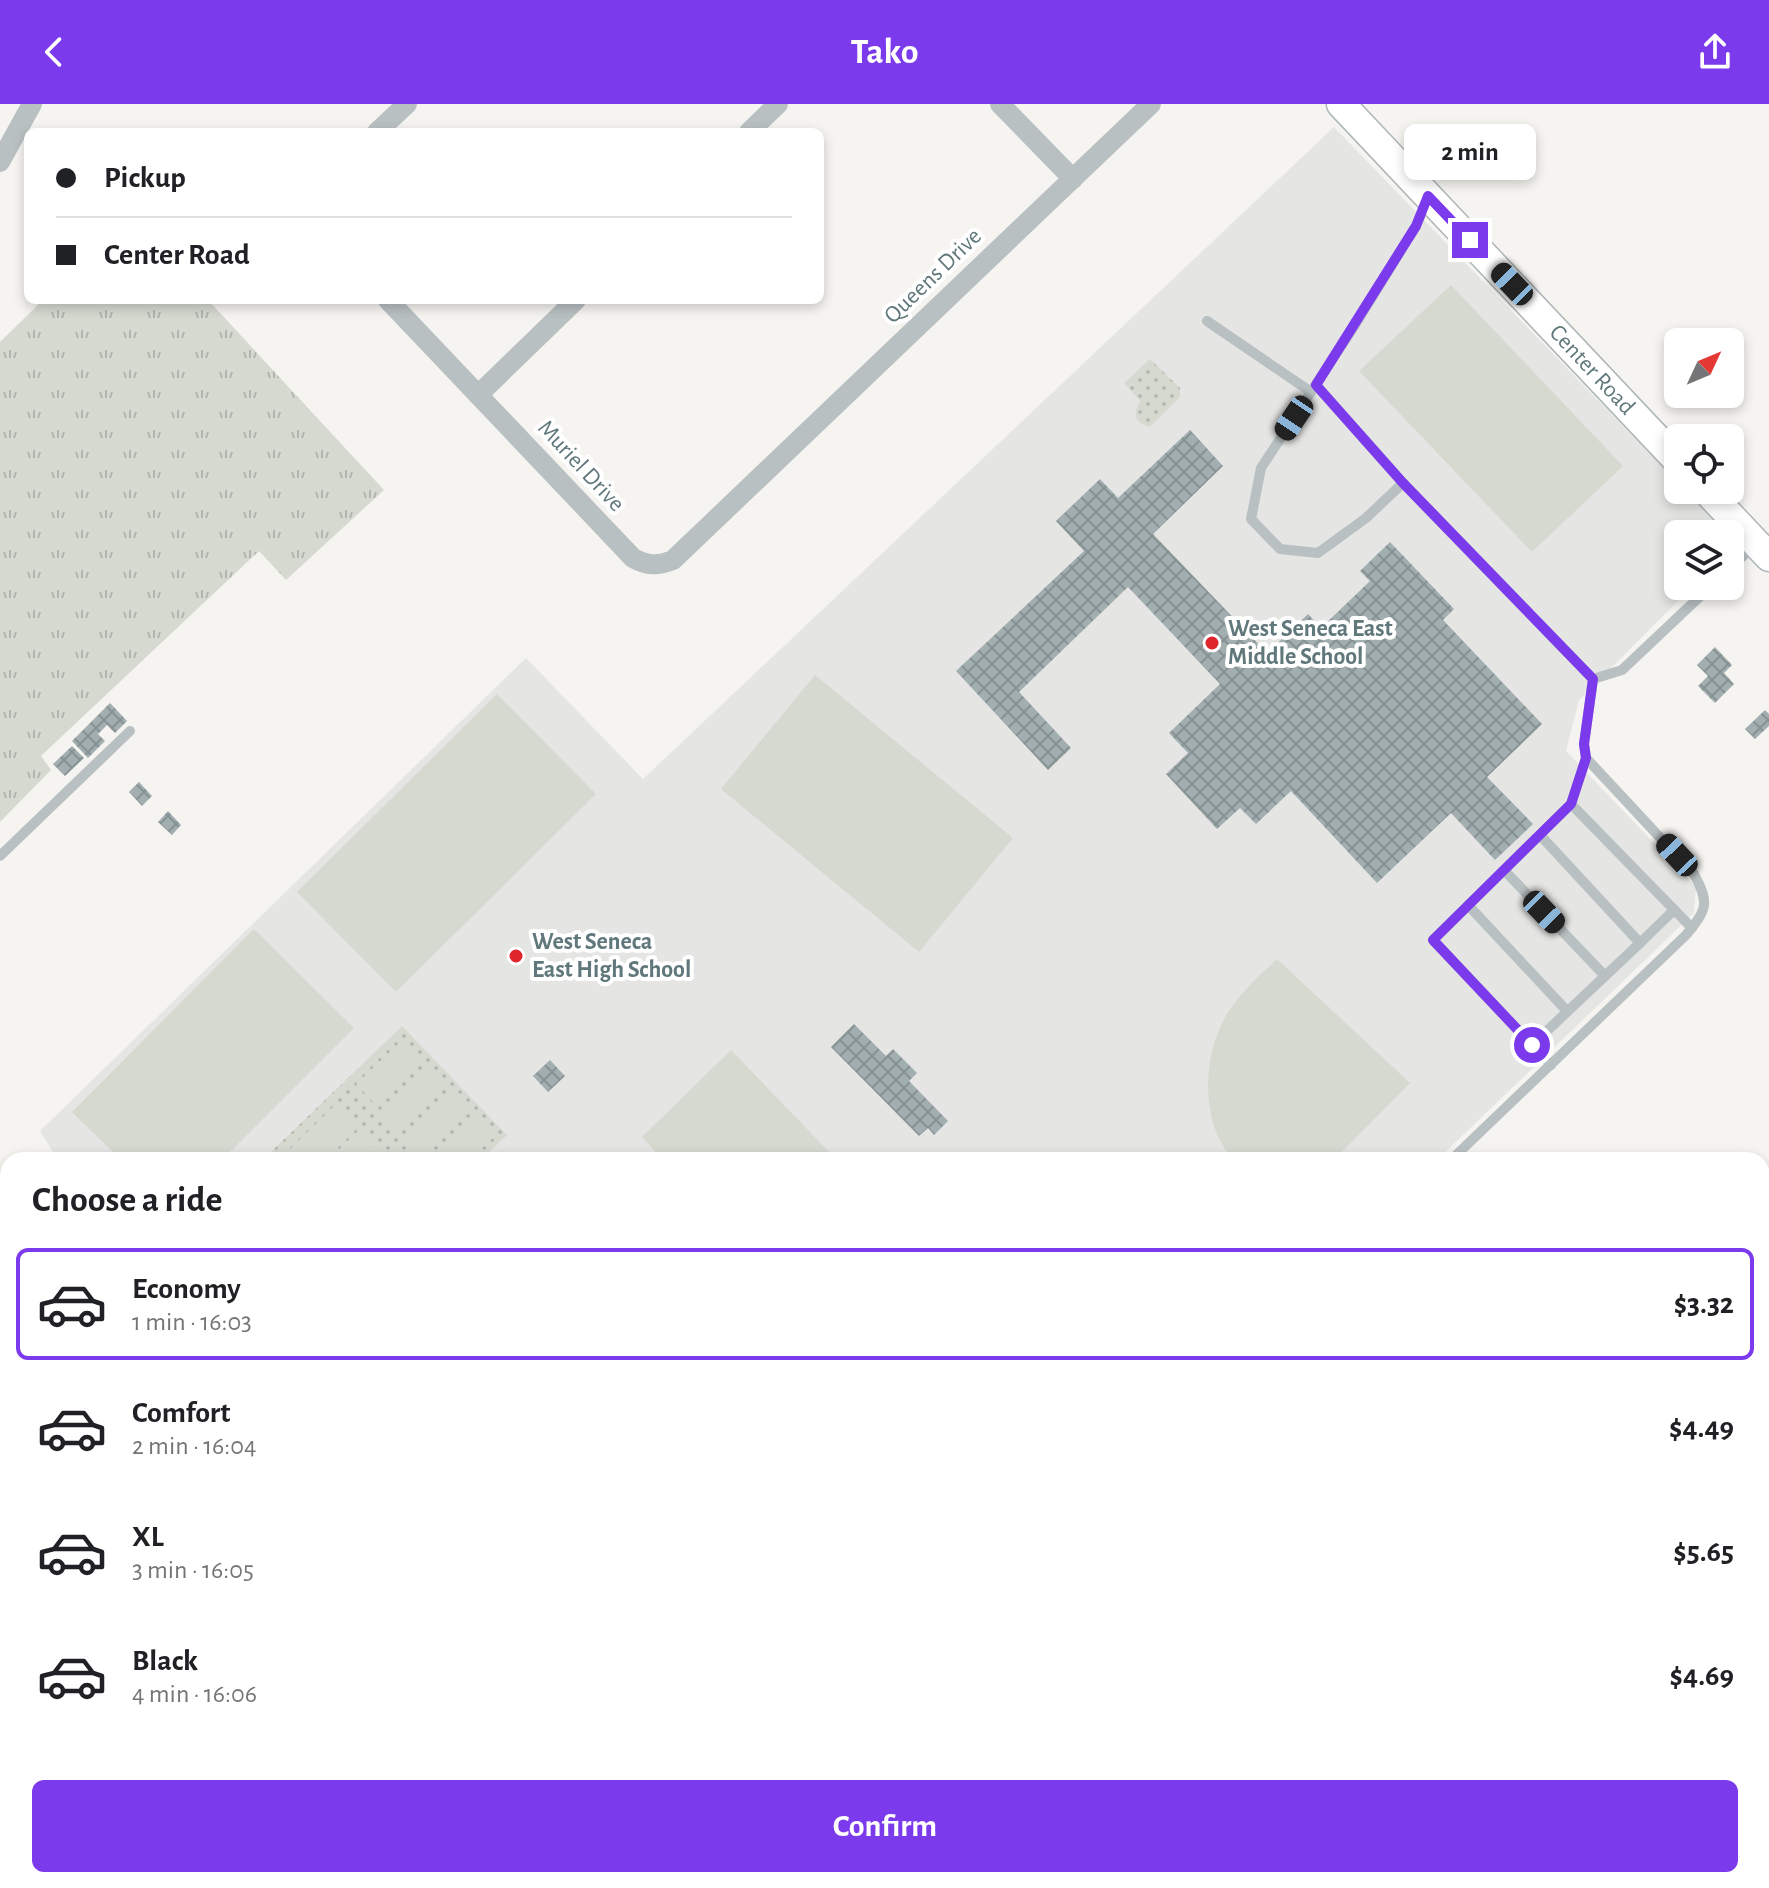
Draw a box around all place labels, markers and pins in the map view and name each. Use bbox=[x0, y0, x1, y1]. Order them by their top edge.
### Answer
place label: West Seneca East Middle School bbox=[1228, 617, 1393, 669]
marker: West Seneca East Middle School bbox=[1203, 634, 1221, 652]
place label: West Seneca East High School bbox=[532, 930, 691, 982]
marker: West Seneca East High School bbox=[507, 947, 525, 965]

